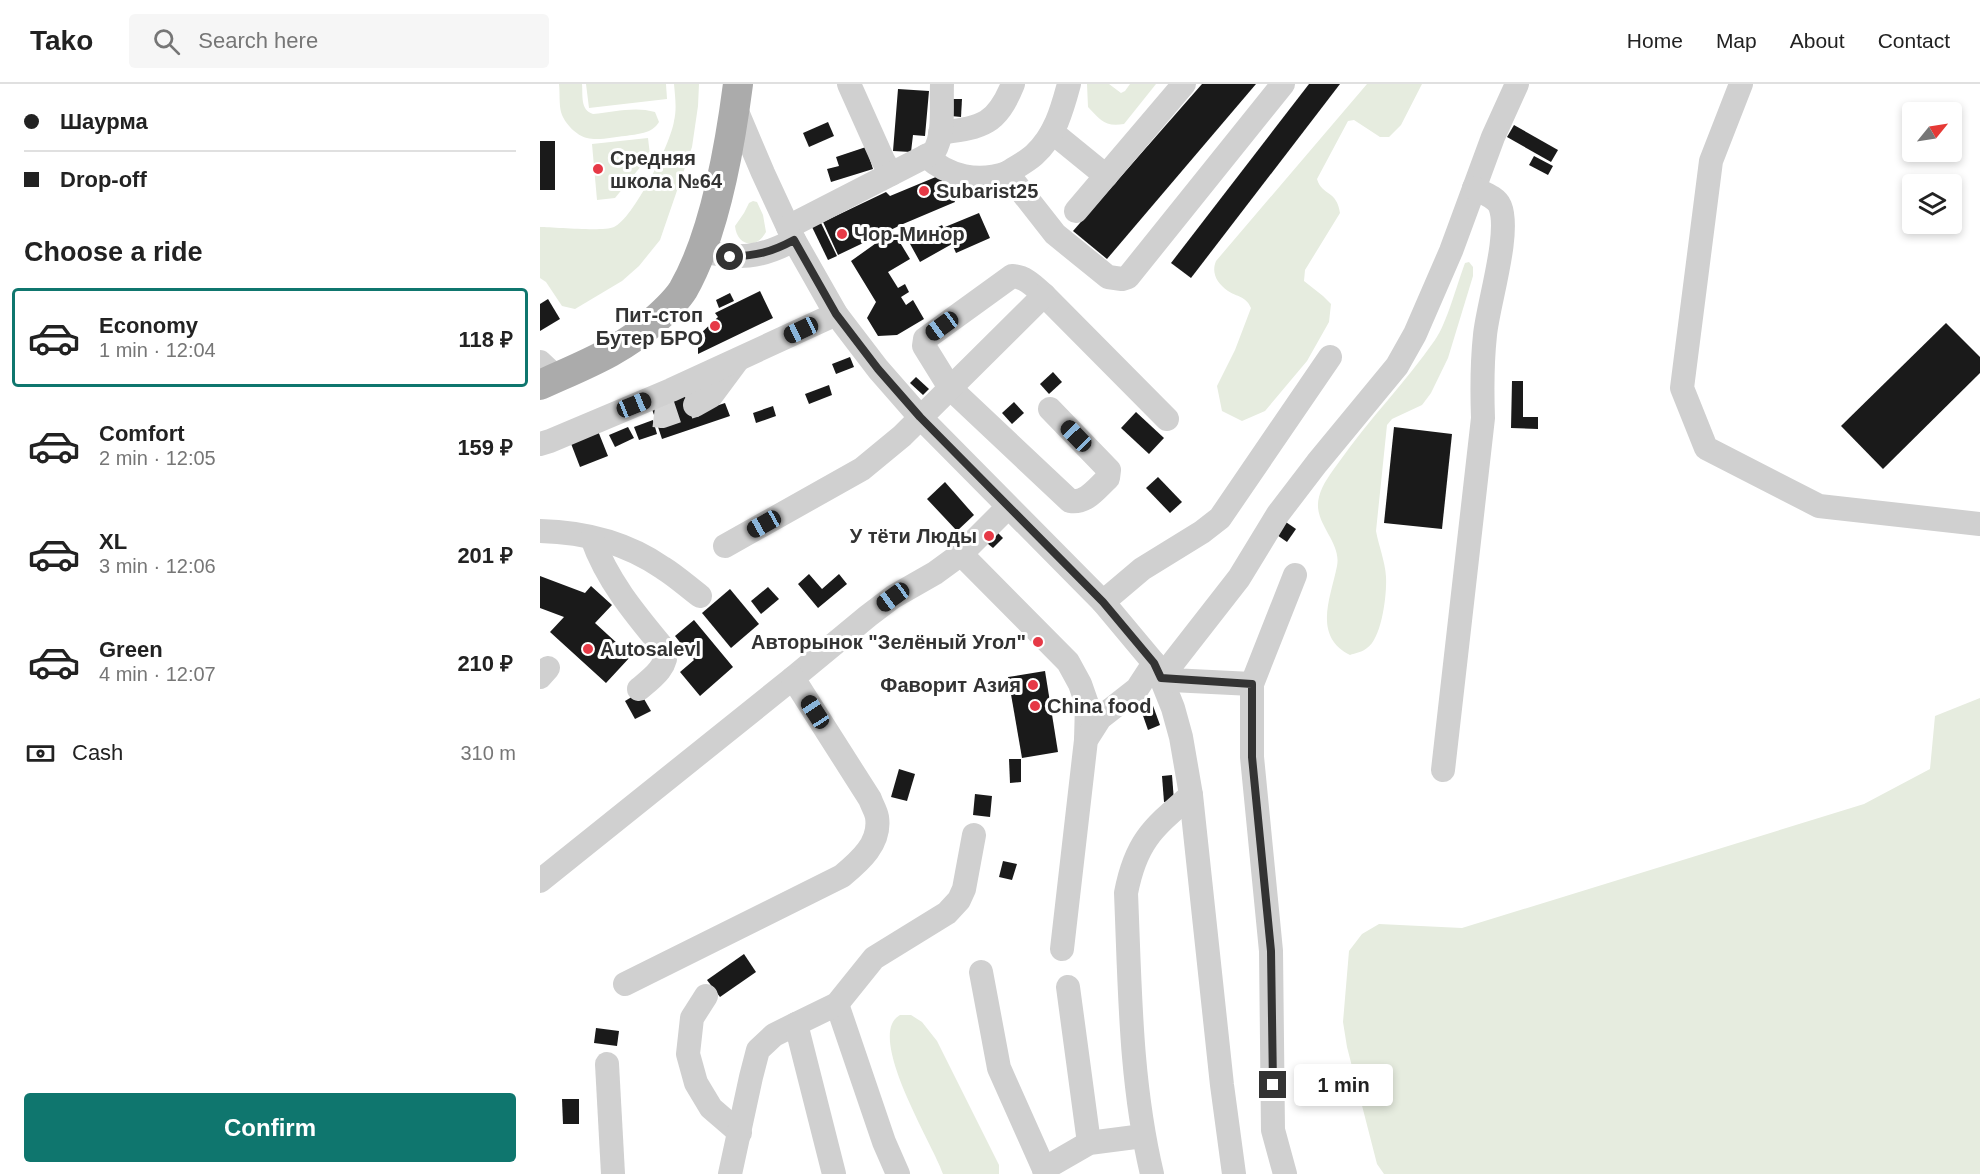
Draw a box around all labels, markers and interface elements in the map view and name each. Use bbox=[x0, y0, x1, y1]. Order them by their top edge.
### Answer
search box bbox=[129, 14, 549, 68]
text: Tako bbox=[30, 25, 93, 56]
icon: search bbox=[150, 25, 183, 58]
text: Search here bbox=[198, 28, 318, 53]
text: Home bbox=[1627, 29, 1683, 52]
text: Map bbox=[1716, 29, 1757, 52]
text: About bbox=[1790, 29, 1845, 52]
text: Contact bbox=[1878, 29, 1950, 52]
north arrow bbox=[1902, 102, 1962, 162]
map controls bbox=[1902, 102, 1962, 234]
text: Шаурма bbox=[60, 109, 148, 134]
place label: Средняя школа №64 bbox=[610, 147, 723, 192]
marker: Средняя школа №64 bbox=[591, 162, 605, 176]
text: Drop-off bbox=[60, 167, 147, 192]
button: layers bbox=[1902, 174, 1962, 234]
place label: Subarist25 bbox=[936, 180, 1038, 202]
marker: Subarist25 bbox=[917, 184, 931, 198]
place label: Чор-Минор bbox=[854, 223, 965, 245]
marker: Чор-Минор bbox=[835, 227, 849, 241]
text: Choose a ride bbox=[24, 237, 203, 267]
route start bbox=[716, 243, 743, 270]
place label: Пит-стоп Бутер БРО bbox=[596, 304, 703, 349]
car bbox=[922, 308, 962, 344]
icon: car bbox=[27, 311, 81, 365]
text: Economy bbox=[99, 313, 198, 338]
car bbox=[781, 314, 821, 346]
marker: Пит-стоп Бутер БРО bbox=[708, 319, 722, 333]
text: 118 ₽ bbox=[459, 327, 513, 352]
text: 1 min · 12:04 bbox=[99, 339, 216, 361]
car bbox=[614, 390, 654, 420]
car bbox=[1057, 417, 1095, 455]
icon: car bbox=[27, 419, 81, 473]
text: Comfort bbox=[99, 421, 185, 446]
text: 159 ₽ bbox=[457, 435, 513, 460]
text: 2 min · 12:05 bbox=[99, 447, 216, 469]
car bbox=[744, 507, 784, 541]
place label: У тёти Люды bbox=[850, 525, 977, 547]
icon: car bbox=[27, 527, 81, 581]
text: XL bbox=[99, 529, 127, 554]
marker: У тёти Люды bbox=[982, 529, 996, 543]
text: 201 ₽ bbox=[457, 543, 513, 568]
text: 3 min · 12:06 bbox=[99, 555, 216, 577]
car bbox=[873, 579, 913, 615]
place label: Авторынок "Зелёный Угол" bbox=[751, 631, 1026, 653]
icon: car bbox=[27, 635, 81, 689]
marker: Авторынок "Зелёный Угол" bbox=[1031, 635, 1045, 649]
text: Green bbox=[99, 637, 163, 662]
place label: Autosalevl bbox=[600, 638, 701, 660]
marker: Autosalevl bbox=[581, 642, 595, 656]
text: 210 ₽ bbox=[457, 651, 513, 676]
text: 4 min · 12:07 bbox=[99, 663, 216, 685]
place label: Фаворит Азия bbox=[880, 674, 1021, 696]
marker: Фаворит Азия bbox=[1026, 678, 1040, 692]
car bbox=[798, 692, 832, 732]
place label: China food bbox=[1047, 695, 1151, 717]
marker: China food bbox=[1028, 699, 1042, 713]
icon: cash bbox=[24, 737, 57, 770]
text: Cash bbox=[72, 740, 123, 765]
text: 310 m bbox=[460, 742, 516, 764]
callout: 1 min bbox=[1294, 1064, 1393, 1106]
route end bbox=[1259, 1071, 1286, 1098]
text: 1 min bbox=[1317, 1074, 1370, 1096]
button: Confirm bbox=[24, 1093, 516, 1162]

